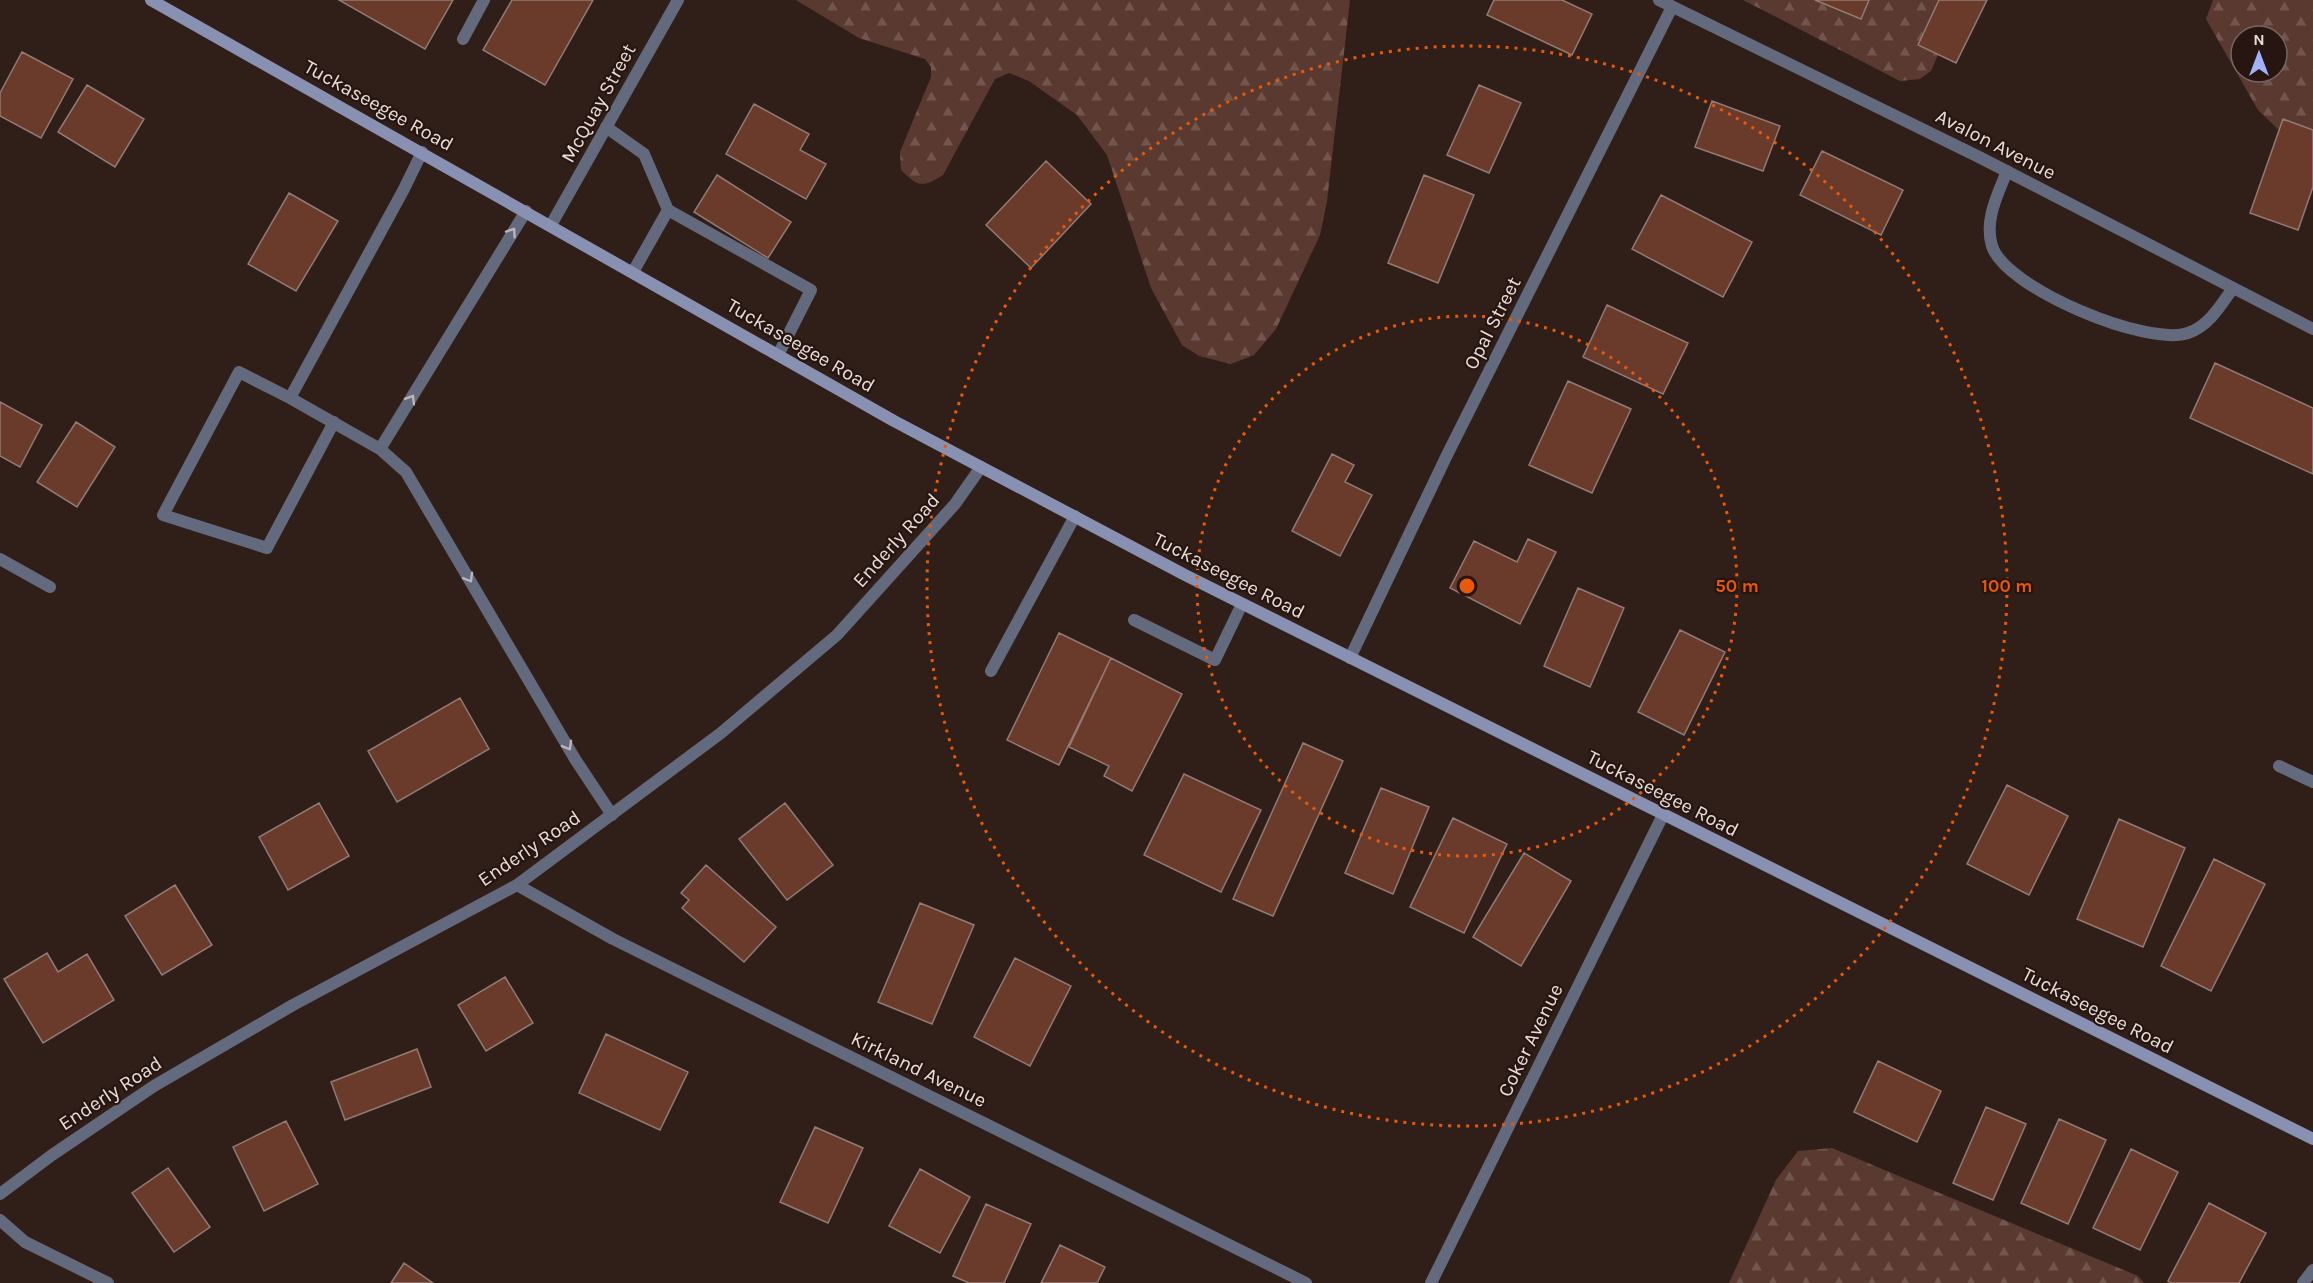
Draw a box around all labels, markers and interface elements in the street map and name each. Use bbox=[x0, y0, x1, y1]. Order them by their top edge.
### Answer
north arrow bbox=[2229, 24, 2289, 84]
text: N bbox=[2253, 30, 2265, 49]
street label: McQuay Street bbox=[556, 39, 641, 167]
street label: Tuckaseegee Road bbox=[300, 55, 457, 156]
street label: Avalon Avenue bbox=[1932, 104, 2059, 184]
one-way arrow bbox=[505, 228, 516, 239]
street label: Opal Street bbox=[1459, 273, 1526, 373]
street label: Tuckaseegee Road bbox=[723, 294, 879, 397]
one-way arrow bbox=[403, 395, 415, 405]
street label: Enderly Road bbox=[848, 489, 945, 592]
street label: Tuckaseegee Road bbox=[1149, 527, 1308, 624]
one-way arrow bbox=[462, 572, 473, 582]
text: 50 m bbox=[1715, 575, 1759, 597]
text: 100 m bbox=[1982, 575, 2032, 597]
centre of rings bbox=[1457, 576, 1477, 596]
one-way arrow bbox=[561, 740, 572, 750]
street label: Tuckaseegee Road bbox=[1583, 745, 1742, 842]
street label: Enderly Road bbox=[474, 806, 585, 891]
street label: Tuckaseegee Road bbox=[2018, 962, 2177, 1059]
street label: Coker Avenue bbox=[1493, 980, 1568, 1100]
street label: Kirkland Avenue bbox=[847, 1027, 990, 1112]
street label: Enderly Road bbox=[54, 1052, 166, 1135]

